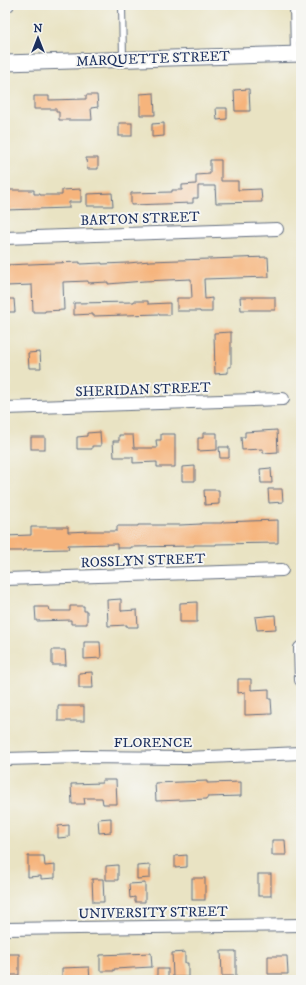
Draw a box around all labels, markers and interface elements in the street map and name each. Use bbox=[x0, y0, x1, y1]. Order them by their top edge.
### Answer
north arrow bbox=[18, 18, 58, 58]
text: N bbox=[33, 22, 43, 36]
street label: MARQUETTE STREET bbox=[76, 47, 231, 71]
street label: BARTON STREET bbox=[80, 208, 201, 230]
street label: SHERIDAN STREET bbox=[75, 379, 211, 401]
street label: ROSSLYN STREET bbox=[80, 550, 206, 572]
street label: FLORENCE bbox=[114, 734, 192, 752]
street label: UNIVERSITY STREET bbox=[78, 903, 228, 923]

